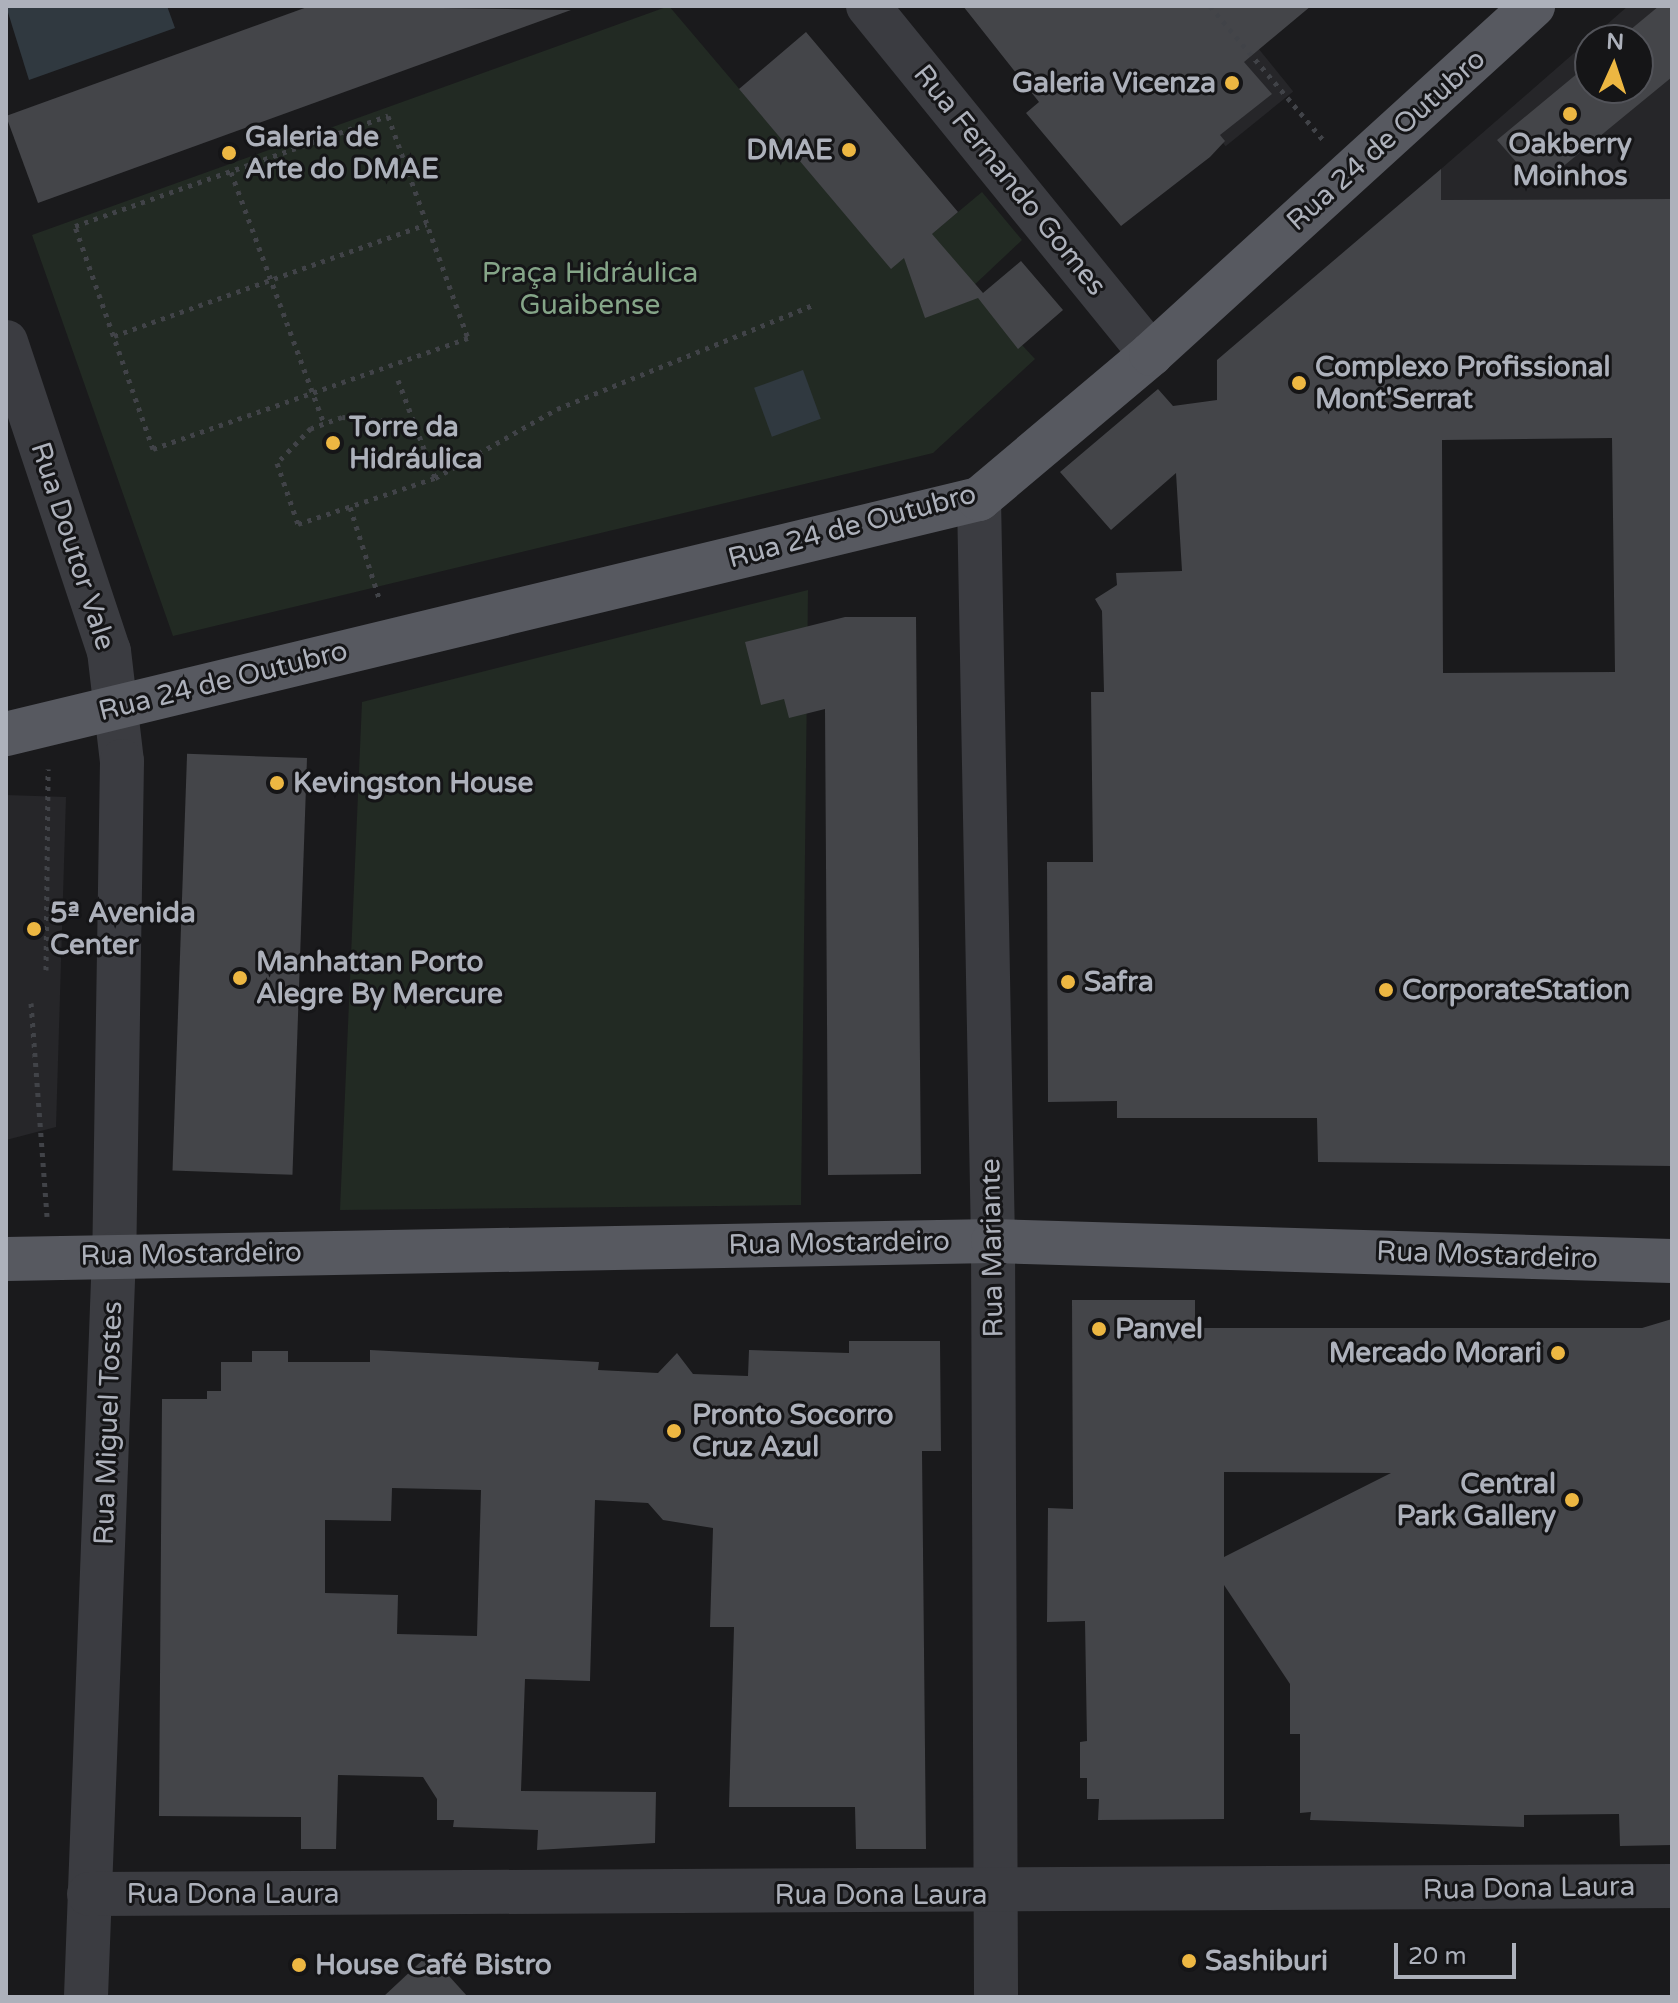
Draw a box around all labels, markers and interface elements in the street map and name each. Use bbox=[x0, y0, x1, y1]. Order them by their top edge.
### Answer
north arrow bbox=[1574, 24, 1654, 104]
text: N bbox=[1606, 29, 1625, 55]
street label: Rua 24 de Outubro bbox=[1280, 42, 1492, 238]
street label: Rua Fernando Gomes bbox=[906, 58, 1114, 302]
place label: Galeria Vicenza bbox=[1012, 66, 1216, 100]
marker: Galeria Vicenza bbox=[1223, 74, 1241, 92]
marker: Oakberry Moinhos bbox=[1561, 105, 1579, 123]
place label: Galeria de Arte do DMAE bbox=[245, 120, 439, 186]
place label: Oakberry Moinhos bbox=[1508, 127, 1632, 193]
place label: DMAE bbox=[746, 133, 833, 167]
marker: DMAE bbox=[840, 141, 858, 159]
marker: Galeria de Arte do DMAE bbox=[220, 144, 238, 162]
park label: Praça Hidráulica Guaibense bbox=[482, 256, 698, 322]
place label: Complexo Profissional Mont'Serrat bbox=[1315, 350, 1610, 416]
marker: Complexo Profissional Mont'Serrat bbox=[1290, 374, 1308, 392]
place label: Torre da Hidráulica bbox=[349, 410, 483, 476]
marker: Torre da Hidráulica bbox=[324, 434, 342, 452]
street label: Rua Doutor Vale bbox=[24, 438, 122, 654]
street label: Rua 24 de Outubro bbox=[724, 477, 980, 575]
street label: Rua 24 de Outubro bbox=[95, 634, 351, 728]
place label: Kevingston House bbox=[293, 766, 533, 800]
marker: Kevingston House bbox=[268, 774, 286, 792]
place label: 5ª Avenida Center bbox=[50, 896, 196, 962]
marker: 5ª Avenida Center bbox=[25, 920, 43, 938]
place label: Manhattan Porto Alegre By Mercure bbox=[256, 945, 503, 1011]
place label: Safra bbox=[1084, 965, 1154, 999]
marker: Manhattan Porto Alegre By Mercure bbox=[231, 969, 249, 987]
marker: Safra bbox=[1059, 973, 1077, 991]
place label: CorporateStation bbox=[1402, 973, 1630, 1007]
marker: CorporateStation bbox=[1377, 981, 1395, 999]
street label: Rua Mariante bbox=[974, 1158, 1010, 1338]
street label: Rua Mostardeiro bbox=[728, 1224, 950, 1262]
street label: Rua Mostardeiro bbox=[1376, 1234, 1598, 1276]
street label: Rua Mostardeiro bbox=[80, 1235, 302, 1273]
street label: Rua Miguel Tostes bbox=[87, 1301, 129, 1545]
place label: Panvel bbox=[1115, 1312, 1203, 1346]
marker: Panvel bbox=[1090, 1320, 1108, 1338]
place label: Mercado Morari bbox=[1329, 1336, 1542, 1370]
marker: Mercado Morari bbox=[1549, 1344, 1567, 1362]
place label: Pronto Socorro Cruz Azul bbox=[692, 1398, 894, 1464]
marker: Pronto Socorro Cruz Azul bbox=[663, 1420, 685, 1442]
place label: Central Park Gallery bbox=[1396, 1467, 1556, 1533]
marker: Central Park Gallery bbox=[1563, 1491, 1581, 1509]
street label: Rua Dona Laura bbox=[1422, 1869, 1636, 1907]
street label: Rua Dona Laura bbox=[127, 1877, 339, 1911]
street label: Rua Dona Laura bbox=[775, 1878, 987, 1912]
scale bar bbox=[1398, 1927, 1520, 1977]
text: 20 m bbox=[1408, 1942, 1466, 1971]
place label: Sashiburi bbox=[1205, 1944, 1328, 1978]
place label: House Café Bistro bbox=[315, 1948, 552, 1982]
marker: Sashiburi bbox=[1180, 1952, 1198, 1970]
marker: House Café Bistro bbox=[290, 1956, 308, 1974]

